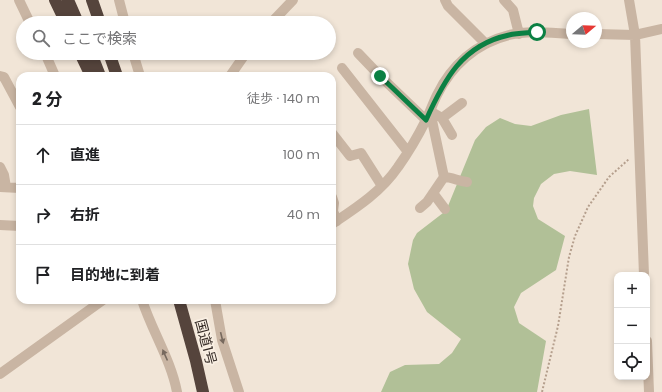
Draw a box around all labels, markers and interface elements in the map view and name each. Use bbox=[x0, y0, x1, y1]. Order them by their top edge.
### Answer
north arrow bbox=[566, 12, 602, 48]
search box bbox=[16, 16, 336, 60]
route start bbox=[528, 23, 546, 41]
icon: search bbox=[30, 27, 52, 49]
text: ここで検索 bbox=[62, 28, 137, 49]
route end bbox=[371, 67, 389, 85]
text: 2 分 bbox=[32, 87, 62, 111]
text: 徒歩 · 140 m bbox=[247, 89, 320, 108]
icon: ahead bbox=[32, 144, 54, 166]
text: 直進 bbox=[70, 144, 100, 165]
text: 100 m bbox=[283, 145, 320, 164]
icon: right bbox=[32, 204, 54, 226]
text: 右折 bbox=[70, 204, 100, 225]
text: 40 m bbox=[287, 205, 320, 224]
icon: arrive bbox=[32, 264, 54, 286]
text: 目的地に到着 bbox=[70, 264, 160, 285]
map controls bbox=[614, 272, 650, 380]
button: + bbox=[614, 272, 650, 308]
button: − bbox=[614, 308, 650, 344]
street label: 国道1号 bbox=[190, 317, 222, 367]
one-way arrow bbox=[219, 332, 225, 345]
button: locate bbox=[614, 344, 650, 380]
one-way arrow bbox=[162, 349, 168, 361]

